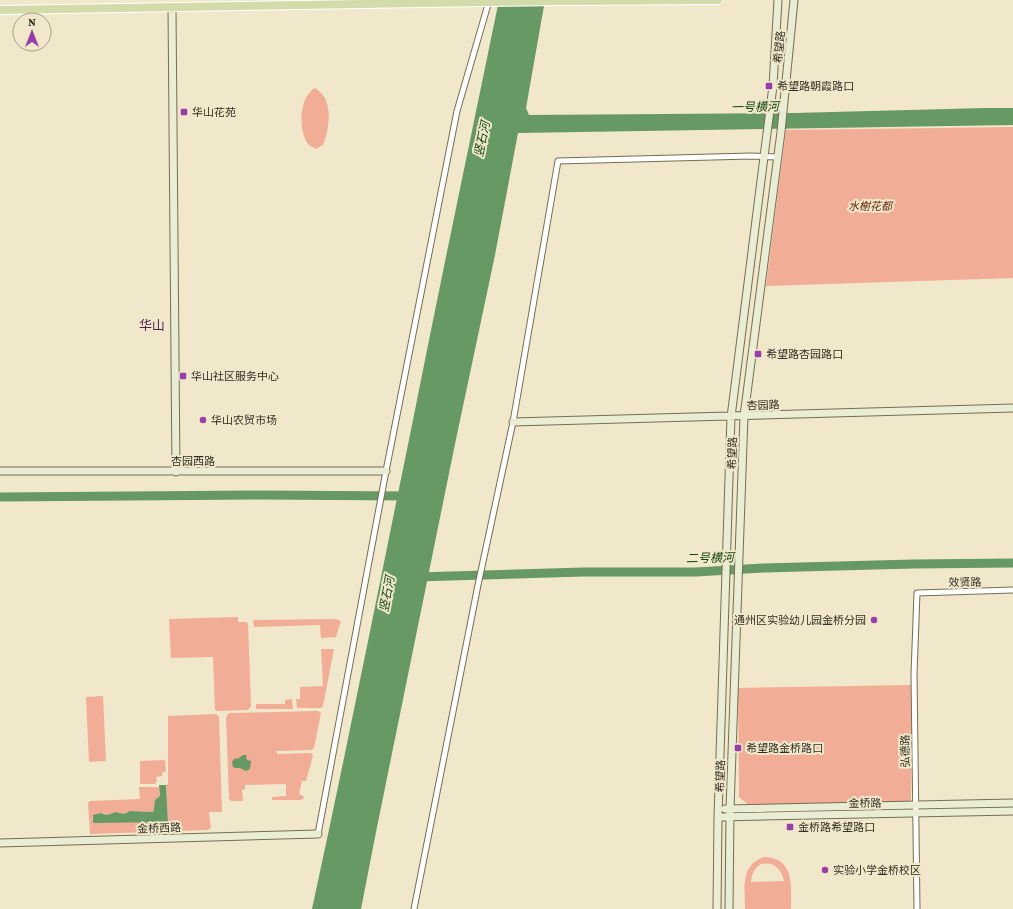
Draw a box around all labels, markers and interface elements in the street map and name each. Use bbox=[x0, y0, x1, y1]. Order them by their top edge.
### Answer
north arrow bbox=[12, 12, 52, 52]
text: N bbox=[28, 16, 36, 28]
street label: 希望路 bbox=[771, 30, 787, 64]
place label: 希望路朝霞路口 bbox=[777, 80, 854, 92]
marker: 希望路朝霞路口 bbox=[764, 81, 774, 91]
water label: 一号横河 bbox=[731, 100, 781, 114]
place label: 华山花苑 bbox=[192, 106, 236, 118]
marker: 华山花苑 bbox=[179, 107, 189, 117]
water label: 竖石河 bbox=[471, 118, 493, 158]
park label: 水榭花都 bbox=[848, 200, 894, 212]
district label: 华山 bbox=[139, 318, 165, 333]
place label: 希望路杏园路口 bbox=[766, 348, 843, 360]
marker: 希望路杏园路口 bbox=[753, 349, 763, 359]
place label: 华山社区服务中心 bbox=[191, 370, 279, 382]
marker: 华山社区服务中心 bbox=[178, 371, 188, 381]
street label: 杏园路 bbox=[746, 398, 780, 412]
place label: 华山农贸市场 bbox=[211, 414, 277, 426]
marker: 华山农贸市场 bbox=[198, 415, 208, 425]
street label: 希望路 bbox=[725, 436, 739, 470]
street label: 杏园西路 bbox=[171, 455, 215, 467]
water label: 二号横河 bbox=[686, 551, 736, 565]
water label: 竖石河 bbox=[377, 573, 398, 613]
street label: 效贤路 bbox=[948, 576, 982, 588]
place label: 通州区实验幼儿园金桥分园 bbox=[734, 614, 866, 626]
marker: 通州区实验幼儿园金桥分园 bbox=[869, 615, 879, 625]
street label: 弘德路 bbox=[899, 734, 911, 768]
place label: 希望路金桥路口 bbox=[746, 742, 823, 754]
marker: 希望路金桥路口 bbox=[733, 743, 743, 753]
street label: 希望路 bbox=[713, 759, 727, 793]
street label: 金桥路 bbox=[848, 797, 882, 809]
street label: 金桥西路 bbox=[137, 821, 181, 835]
place label: 金桥路希望路口 bbox=[798, 821, 875, 833]
marker: 金桥路希望路口 bbox=[785, 822, 795, 832]
place label: 实验小学金桥校区 bbox=[833, 864, 921, 876]
marker: 实验小学金桥校区 bbox=[820, 865, 830, 875]

